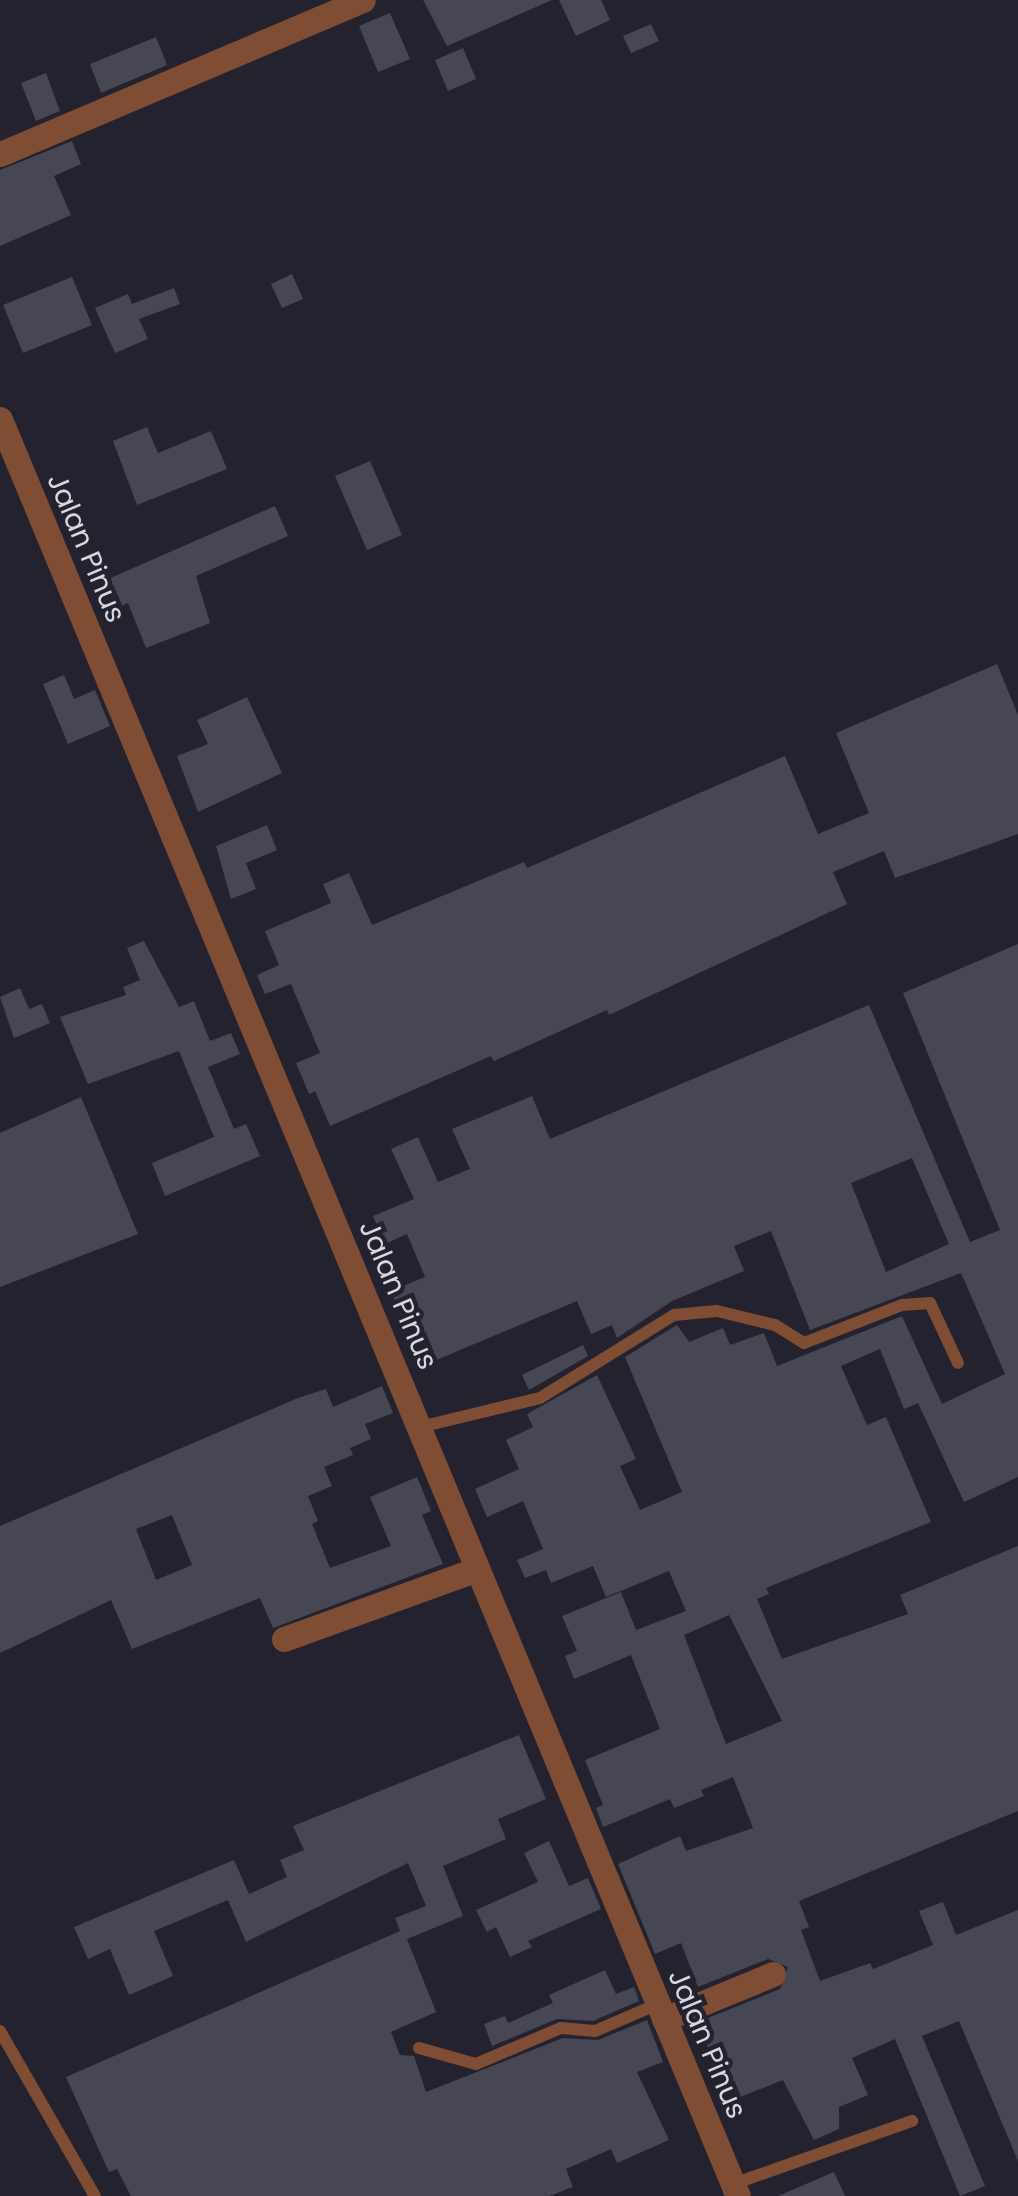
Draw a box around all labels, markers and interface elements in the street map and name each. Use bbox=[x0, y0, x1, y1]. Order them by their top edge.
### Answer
street label: Jalan Pinus bbox=[40, 468, 132, 628]
street label: Jalan Pinus bbox=[352, 1215, 444, 1375]
street label: Jalan Pinus bbox=[661, 1964, 753, 2124]

